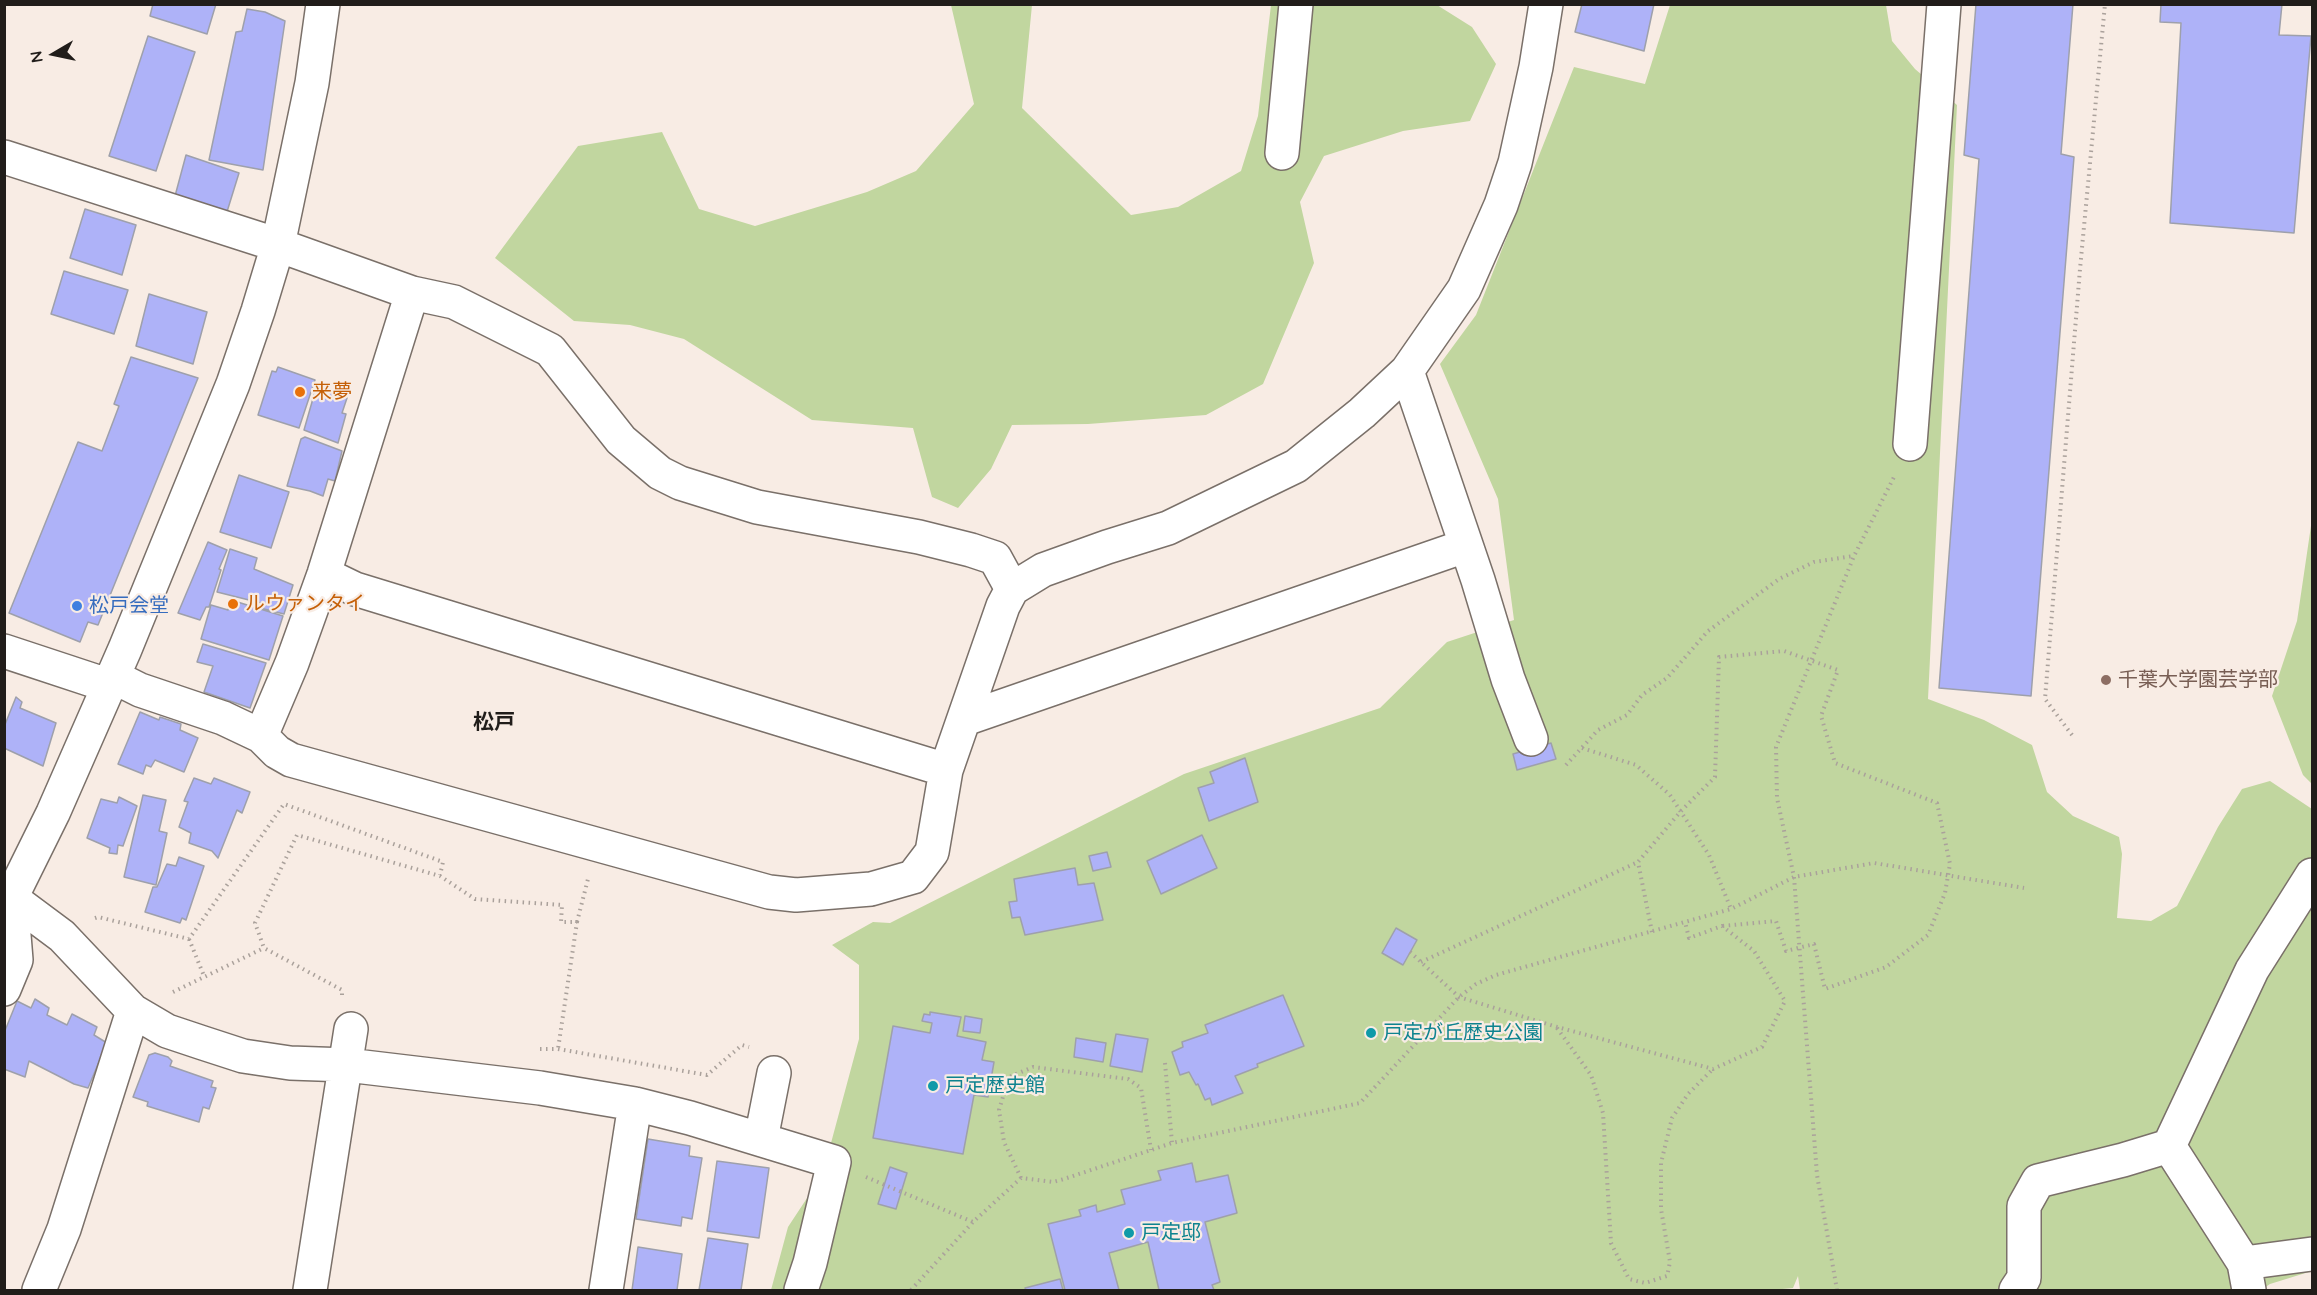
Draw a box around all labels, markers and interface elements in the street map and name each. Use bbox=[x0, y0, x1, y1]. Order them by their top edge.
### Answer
north arrow bbox=[24, 24, 84, 84]
text: N bbox=[25, 49, 47, 64]
place label: 来夢 bbox=[312, 380, 352, 404]
marker: 来夢 bbox=[293, 385, 307, 399]
place label: ルウァンタイ bbox=[245, 592, 365, 616]
place label: 松戸会堂 bbox=[89, 594, 169, 618]
marker: ルウァンタイ bbox=[226, 597, 240, 611]
marker: 松戸会堂 bbox=[70, 599, 84, 613]
place label: 千葉大学園芸学部 bbox=[2118, 668, 2278, 692]
marker: 千葉大学園芸学部 bbox=[2099, 673, 2113, 687]
district label: 松戸 bbox=[473, 710, 515, 736]
place label: 戸定が丘歴史公園 bbox=[1383, 1021, 1543, 1045]
marker: 戸定が丘歴史公園 bbox=[1364, 1026, 1378, 1040]
place label: 戸定歴史館 bbox=[945, 1074, 1045, 1098]
marker: 戸定歴史館 bbox=[926, 1079, 940, 1093]
place label: 戸定邸 bbox=[1141, 1221, 1201, 1245]
marker: 戸定邸 bbox=[1122, 1226, 1136, 1240]

